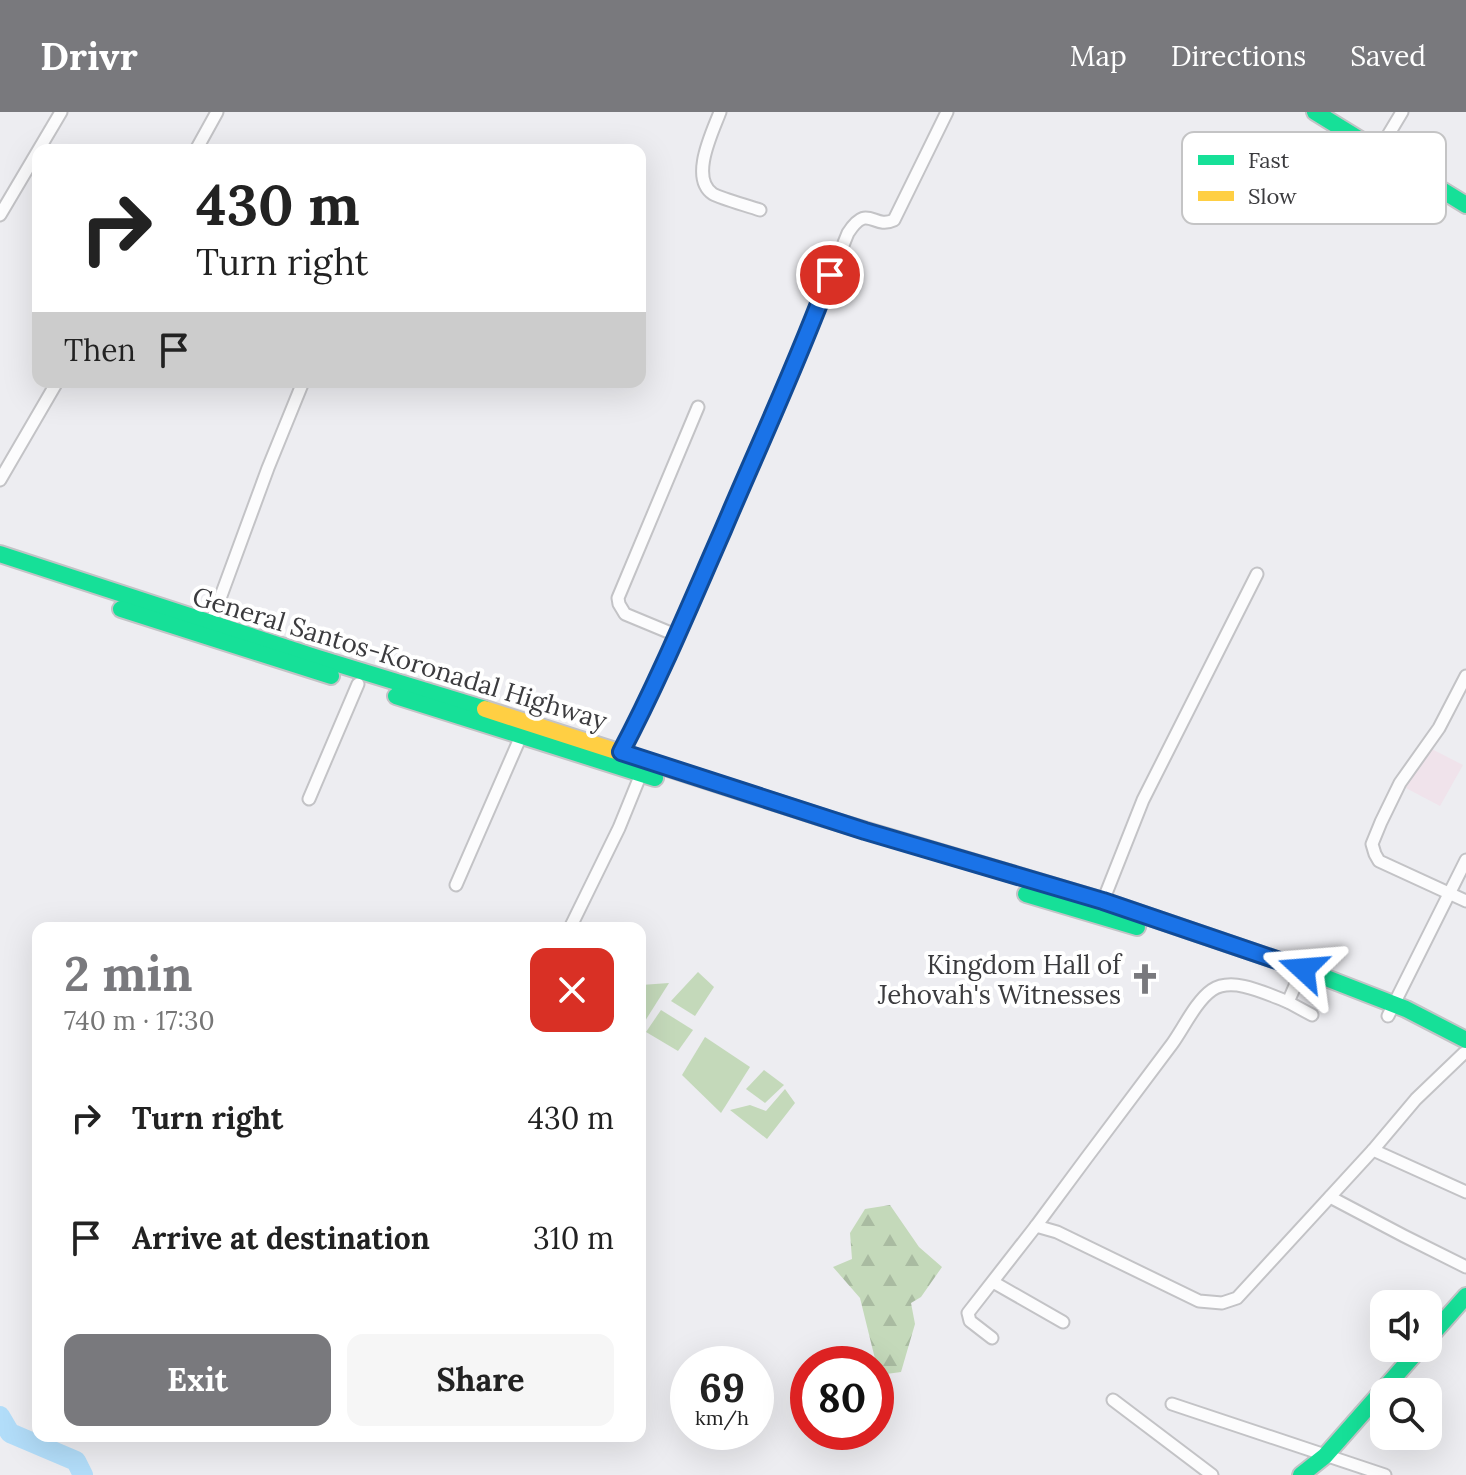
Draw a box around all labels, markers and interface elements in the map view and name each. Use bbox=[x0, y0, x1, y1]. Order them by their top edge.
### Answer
text: Drivr bbox=[40, 32, 138, 80]
text: Map bbox=[1070, 38, 1127, 74]
text: Directions bbox=[1171, 38, 1306, 74]
text: Saved bbox=[1350, 38, 1426, 74]
legend bbox=[1182, 132, 1446, 224]
text: Fast bbox=[1248, 146, 1290, 174]
text: 430 m bbox=[196, 169, 360, 240]
icon: right bbox=[64, 176, 168, 280]
text: Slow bbox=[1248, 182, 1297, 210]
text: Turn right bbox=[196, 239, 369, 285]
pin bbox=[796, 241, 864, 309]
icon: arrive bbox=[808, 253, 852, 297]
icon: arrive bbox=[152, 328, 196, 372]
text: Then bbox=[64, 331, 136, 369]
street label: General Santos-Koronadal Highway bbox=[189, 579, 611, 737]
position arrow bbox=[1261, 927, 1345, 1011]
text: 2 min bbox=[64, 943, 193, 1004]
button: close bbox=[530, 948, 614, 1032]
place label: Kingdom Hall of Jehovah's Witnesses bbox=[877, 948, 1123, 1011]
church icon: Kingdom Hall of Jehovah's Witnesses bbox=[1128, 962, 1162, 996]
text: 740 m · 17:30 bbox=[64, 1004, 215, 1037]
icon: right bbox=[64, 1096, 108, 1140]
text: Turn right bbox=[132, 1099, 283, 1137]
text: 430 m bbox=[528, 1099, 614, 1137]
icon: arrive bbox=[64, 1216, 108, 1260]
text: Arrive at destination bbox=[132, 1219, 430, 1257]
text: 310 m bbox=[533, 1219, 614, 1257]
map controls bbox=[1370, 1290, 1442, 1450]
button: sound bbox=[1370, 1290, 1442, 1362]
button: Exit bbox=[64, 1334, 331, 1426]
button: Share bbox=[347, 1334, 614, 1426]
speed limit sign: 80 bbox=[790, 1346, 894, 1450]
text: 69 bbox=[699, 1362, 745, 1413]
button: search bbox=[1370, 1378, 1442, 1450]
text: km/h bbox=[695, 1405, 749, 1430]

